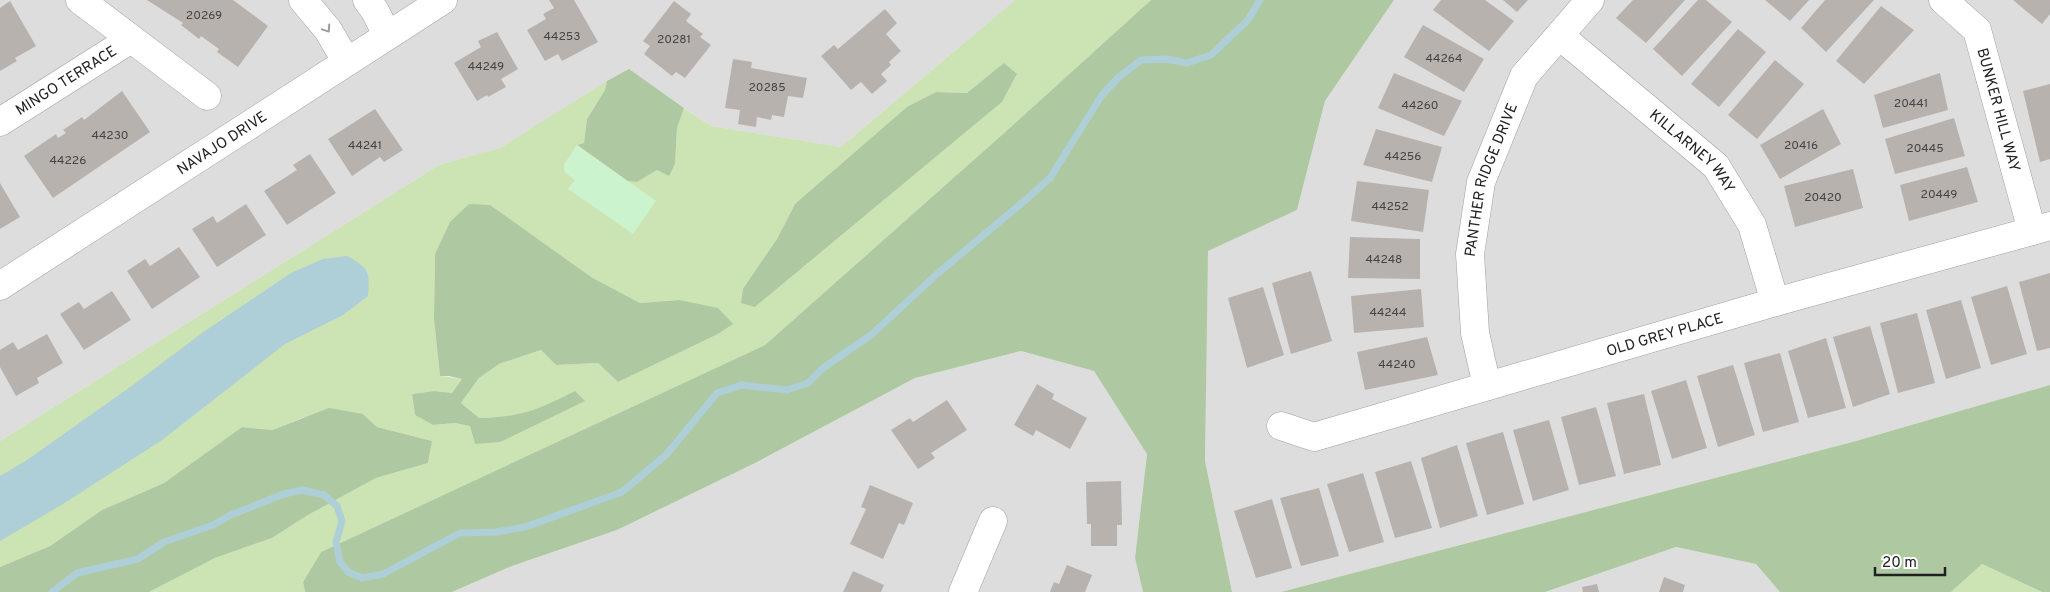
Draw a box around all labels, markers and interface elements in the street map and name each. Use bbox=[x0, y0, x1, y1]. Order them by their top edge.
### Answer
house number: 20269 bbox=[186, 8, 222, 24]
one-way arrow bbox=[321, 23, 330, 33]
house number: 44253 bbox=[544, 29, 580, 45]
house number: 20281 bbox=[657, 32, 691, 48]
street label: MINGO TERRACE bbox=[12, 42, 121, 121]
street label: BUNKER HILL WAY bbox=[1971, 46, 2023, 175]
house number: 44264 bbox=[1426, 51, 1462, 67]
house number: 44249 bbox=[468, 59, 504, 75]
house number: 20285 bbox=[748, 80, 786, 96]
house number: 20441 bbox=[1894, 96, 1928, 112]
house number: 44260 bbox=[1401, 98, 1439, 114]
street label: PANTHER RIDGE DRIVE bbox=[1462, 101, 1523, 258]
street label: KILLARNEY WAY bbox=[1645, 106, 1738, 197]
street label: NAVAJO DRIVE bbox=[174, 108, 271, 180]
house number: 44230 bbox=[91, 128, 129, 144]
house number: 44241 bbox=[348, 138, 382, 154]
house number: 20416 bbox=[1784, 138, 1818, 154]
house number: 20445 bbox=[1906, 141, 1944, 157]
house number: 44256 bbox=[1385, 149, 1421, 165]
house number: 44226 bbox=[50, 153, 86, 169]
house number: 20449 bbox=[1921, 187, 1957, 203]
house number: 20420 bbox=[1804, 190, 1842, 206]
house number: 44252 bbox=[1372, 199, 1408, 215]
house number: 44248 bbox=[1366, 252, 1402, 268]
house number: 44244 bbox=[1369, 305, 1407, 321]
street label: OLD GREY PLACE bbox=[1604, 310, 1726, 362]
house number: 44240 bbox=[1378, 357, 1416, 373]
scale bar bbox=[1875, 544, 1945, 576]
text: 20 m bbox=[1882, 554, 1917, 573]

